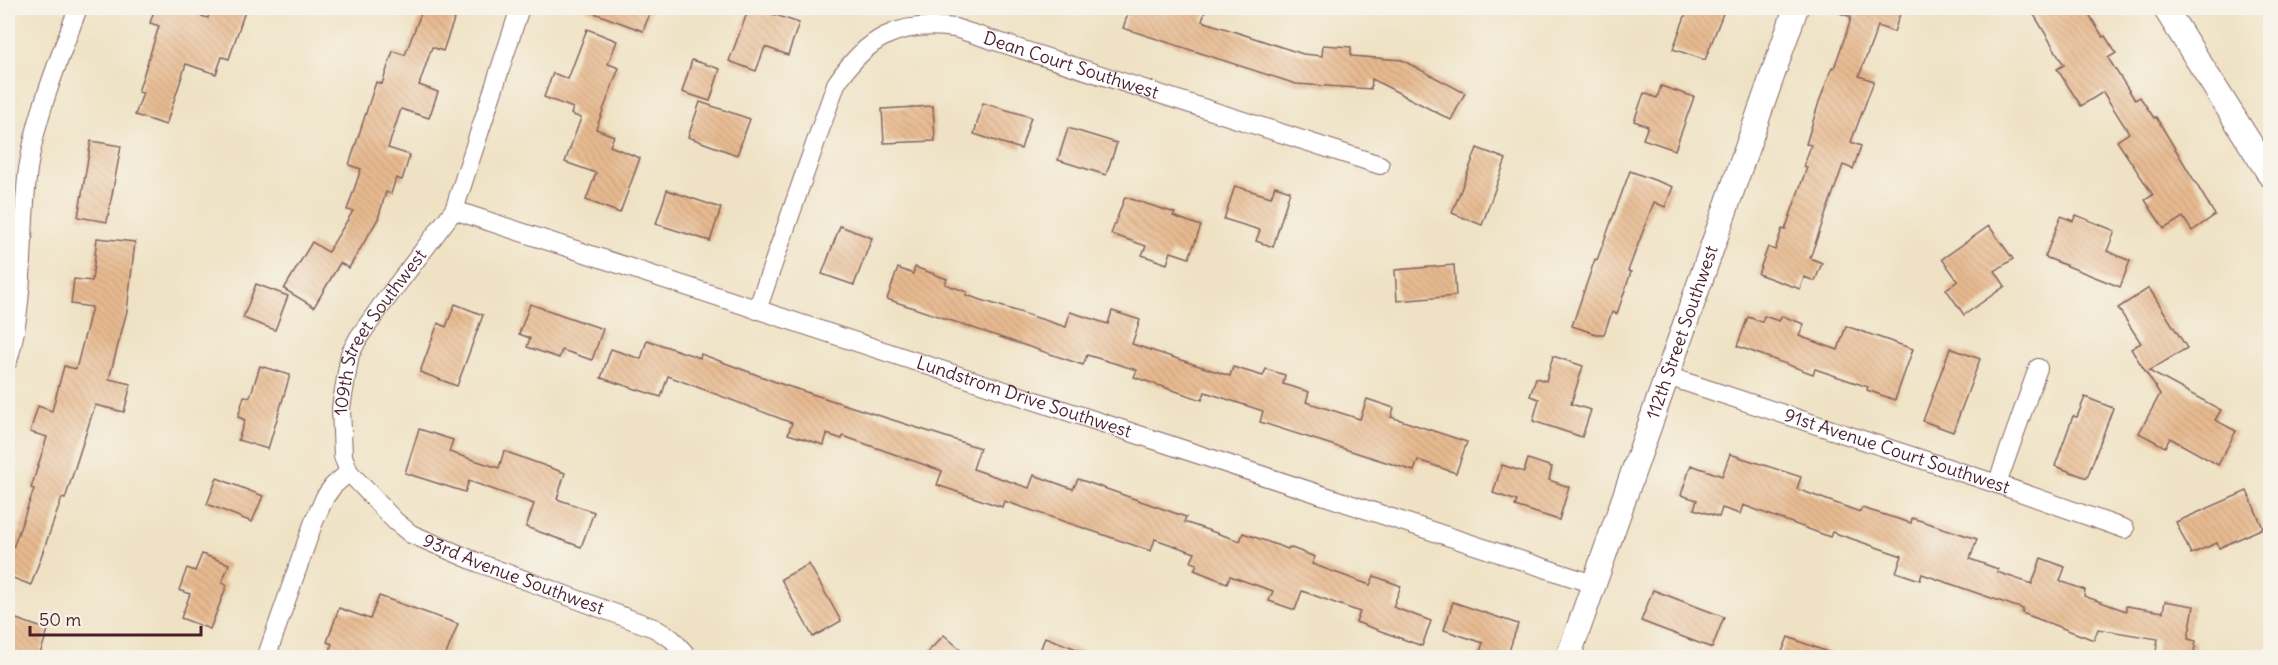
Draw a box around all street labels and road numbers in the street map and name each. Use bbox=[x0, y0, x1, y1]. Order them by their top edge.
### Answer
street label: Dean Court Southwest bbox=[981, 26, 1162, 104]
street label: 112th Street Southwest bbox=[1641, 242, 1723, 422]
street label: 109th Street Southwest bbox=[329, 244, 431, 416]
street label: Lundstrom Drive Southwest bbox=[914, 351, 1135, 443]
street label: 91st Avenue Court Southwest bbox=[1781, 403, 2013, 499]
street label: 93rd Avenue Southwest bbox=[420, 528, 607, 619]

